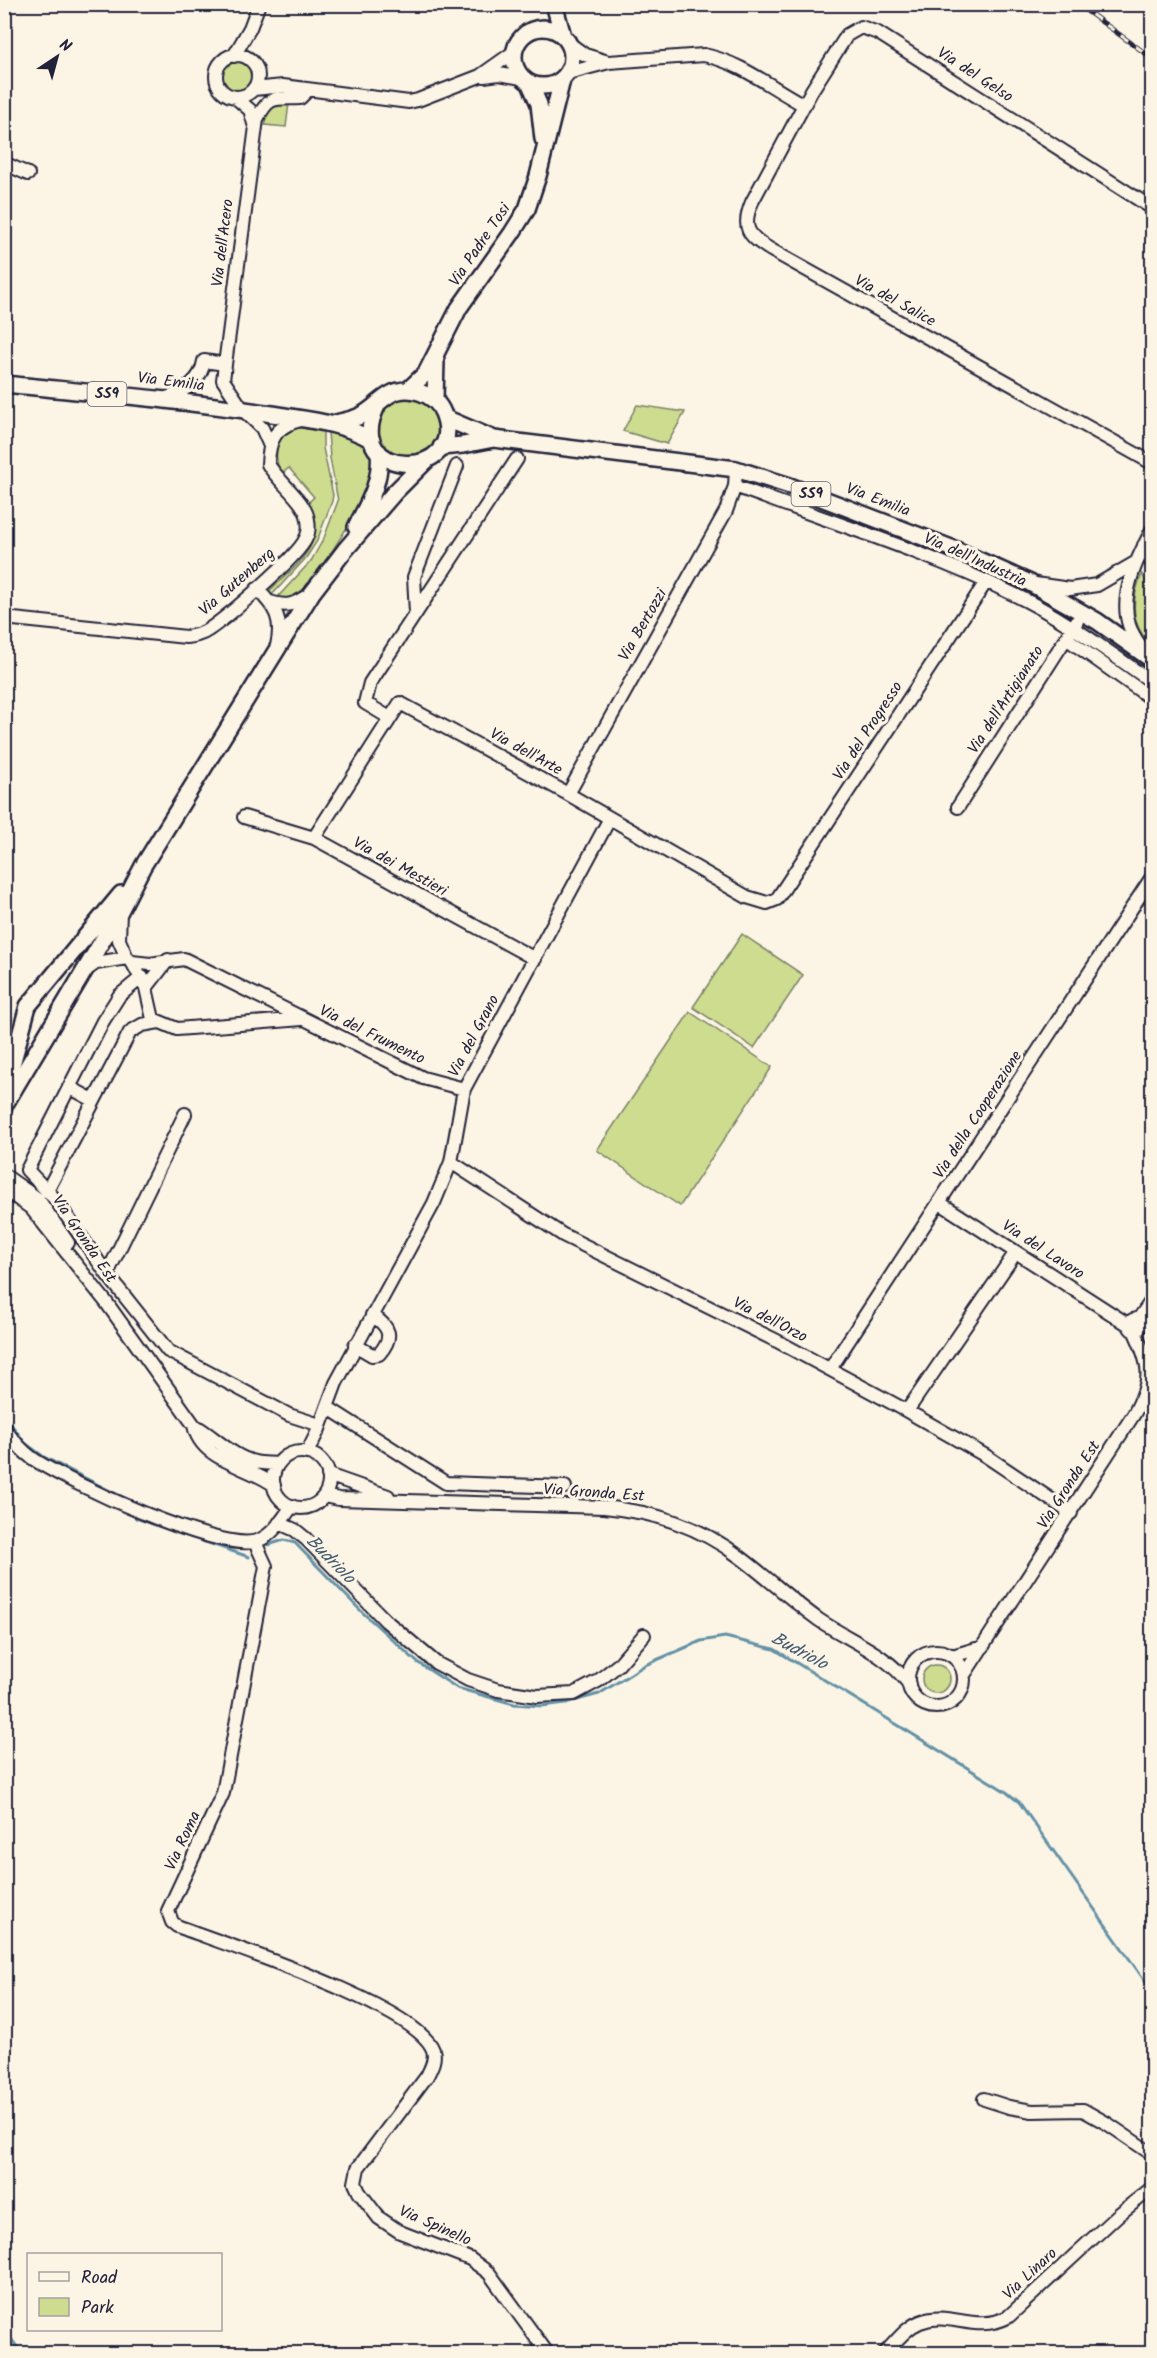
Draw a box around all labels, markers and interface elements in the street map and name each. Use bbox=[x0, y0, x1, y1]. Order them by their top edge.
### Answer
north arrow bbox=[27, 27, 87, 87]
text: N bbox=[53, 33, 76, 59]
street label: Via del Gelso bbox=[932, 41, 1018, 109]
street label: Via Padre Tosi bbox=[443, 197, 518, 292]
street label: Via dell'Acero bbox=[205, 198, 241, 288]
street label: Via del Salice bbox=[850, 268, 940, 334]
street label: Via Emilia bbox=[136, 365, 206, 399]
road number: SS9 bbox=[88, 382, 126, 406]
street label: Via Emilia bbox=[842, 476, 914, 524]
road number: SS9 bbox=[792, 482, 830, 506]
street label: Via dell'Industria bbox=[919, 526, 1031, 594]
street label: Via Gutenberg bbox=[193, 542, 281, 622]
street label: Via Bertozzi bbox=[612, 583, 674, 666]
street label: Via dell'Artigianato bbox=[961, 641, 1051, 759]
street label: Via del Progresso bbox=[826, 676, 910, 786]
street label: Via dell'Arte bbox=[485, 722, 567, 782]
street label: Via dei Mestieri bbox=[348, 831, 453, 904]
street label: Via del Grano bbox=[442, 990, 506, 1082]
street label: Via del Frumento bbox=[315, 999, 429, 1071]
street label: Via della Cooperazione bbox=[927, 1046, 1029, 1184]
street label: Via Gronda Est bbox=[45, 1190, 123, 1289]
street label: Via del Lavoro bbox=[997, 1214, 1089, 1286]
street label: Via dell'Orzo bbox=[728, 1290, 812, 1350]
street label: Via Gronda Est bbox=[1031, 1435, 1108, 1534]
street label: Via Gronda Est bbox=[543, 1477, 646, 1509]
water label: Budriolo bbox=[299, 1529, 363, 1593]
water label: Budriolo bbox=[766, 1625, 834, 1680]
street label: Via Roma bbox=[158, 1807, 208, 1875]
street label: Via Spinello bbox=[395, 2199, 475, 2253]
street label: Via Linaro bbox=[997, 2242, 1063, 2306]
legend bbox=[27, 2253, 222, 2331]
text: Road bbox=[81, 2264, 118, 2293]
text: Park bbox=[81, 2294, 114, 2323]

